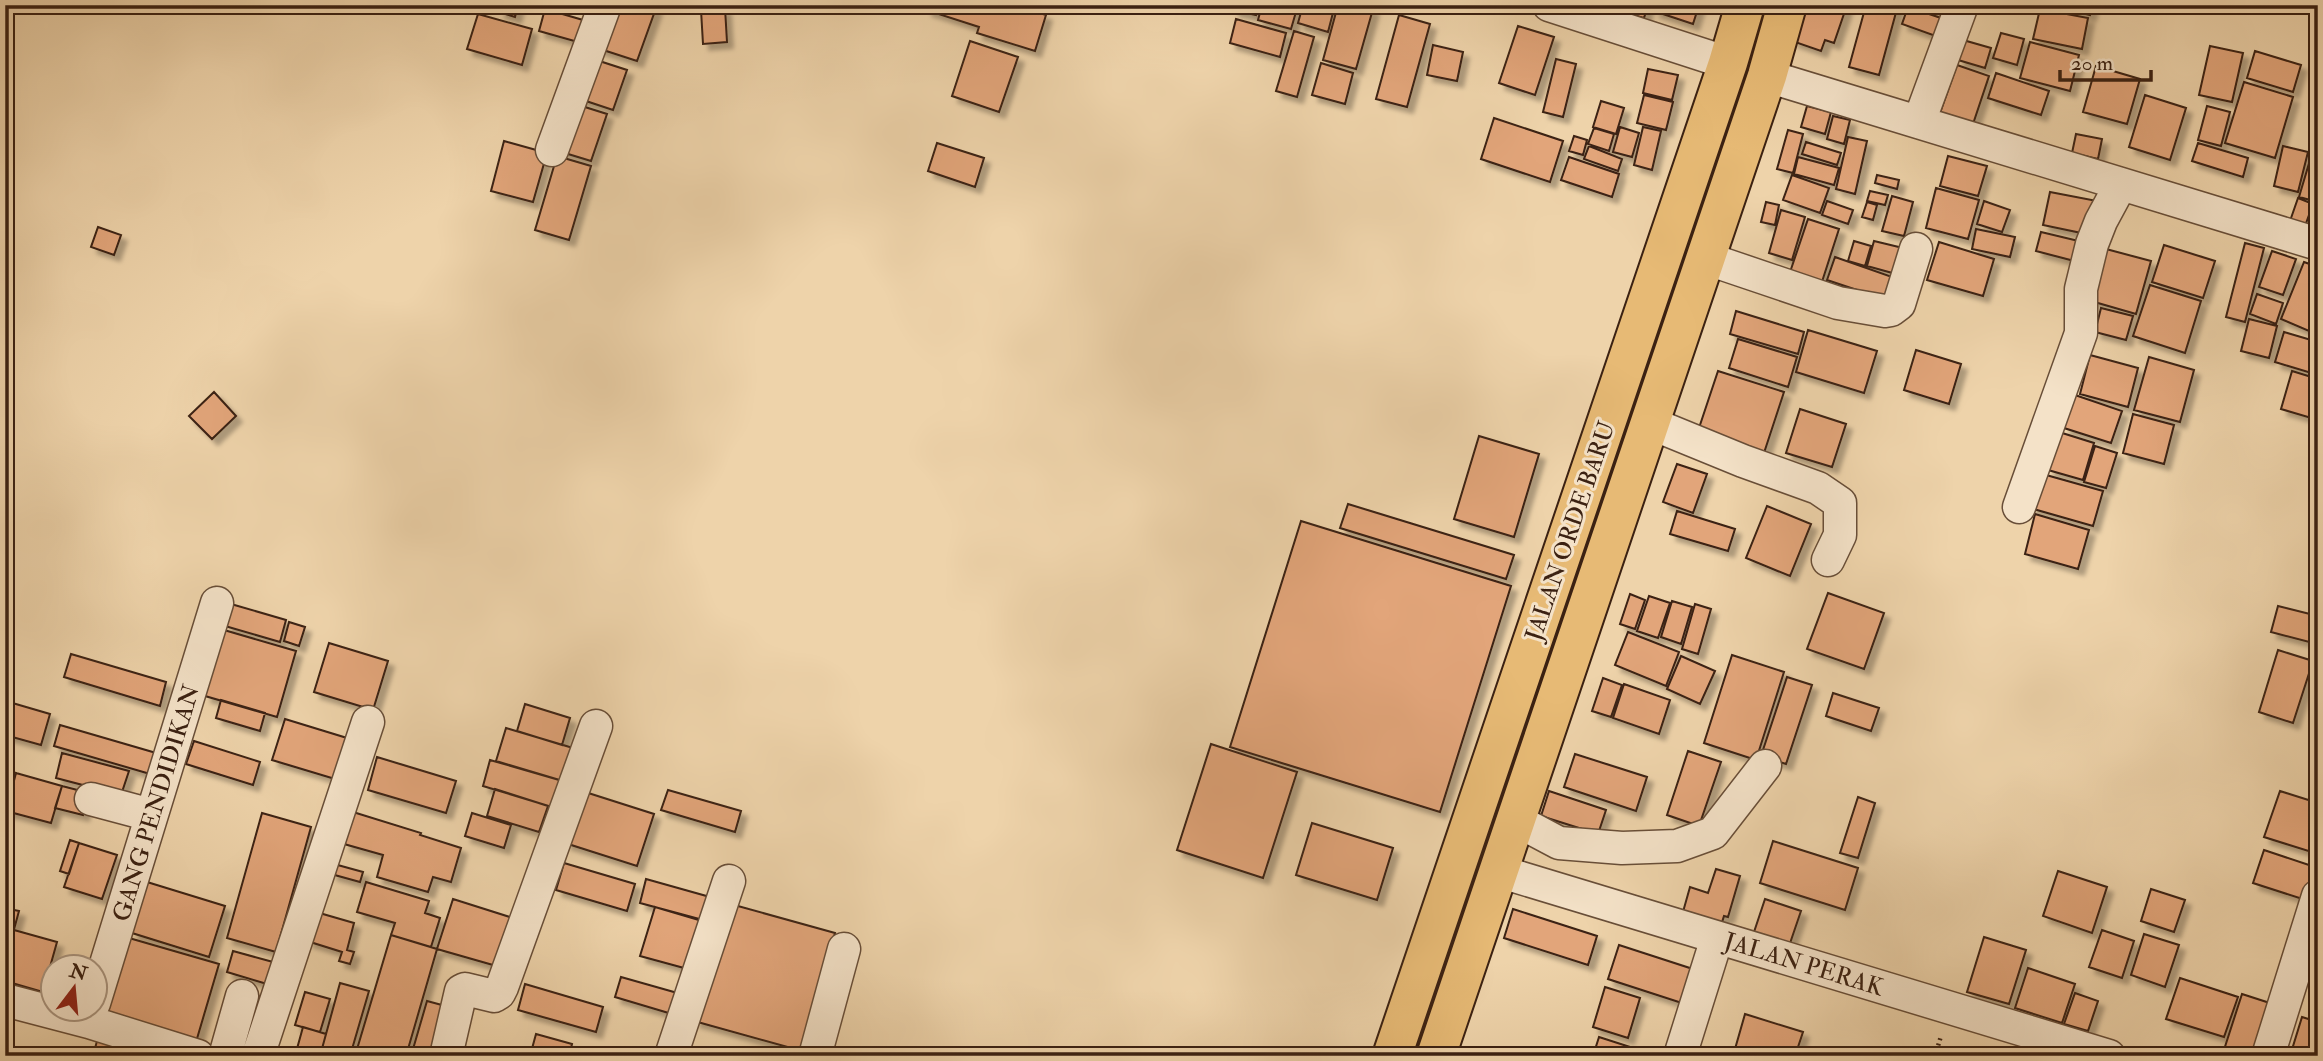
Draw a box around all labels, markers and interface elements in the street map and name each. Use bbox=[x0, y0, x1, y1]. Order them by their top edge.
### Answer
scale bar bbox=[2060, 38, 2152, 82]
text: 20 m bbox=[2071, 50, 2113, 77]
street label: JALAN ORDE BARU bbox=[1518, 417, 1623, 646]
street label: GANG PENDIDIKAN bbox=[106, 680, 207, 925]
street label: JALAN PERAK bbox=[1719, 925, 1888, 1003]
north arrow bbox=[38, 953, 108, 1023]
text: N bbox=[66, 958, 91, 987]

